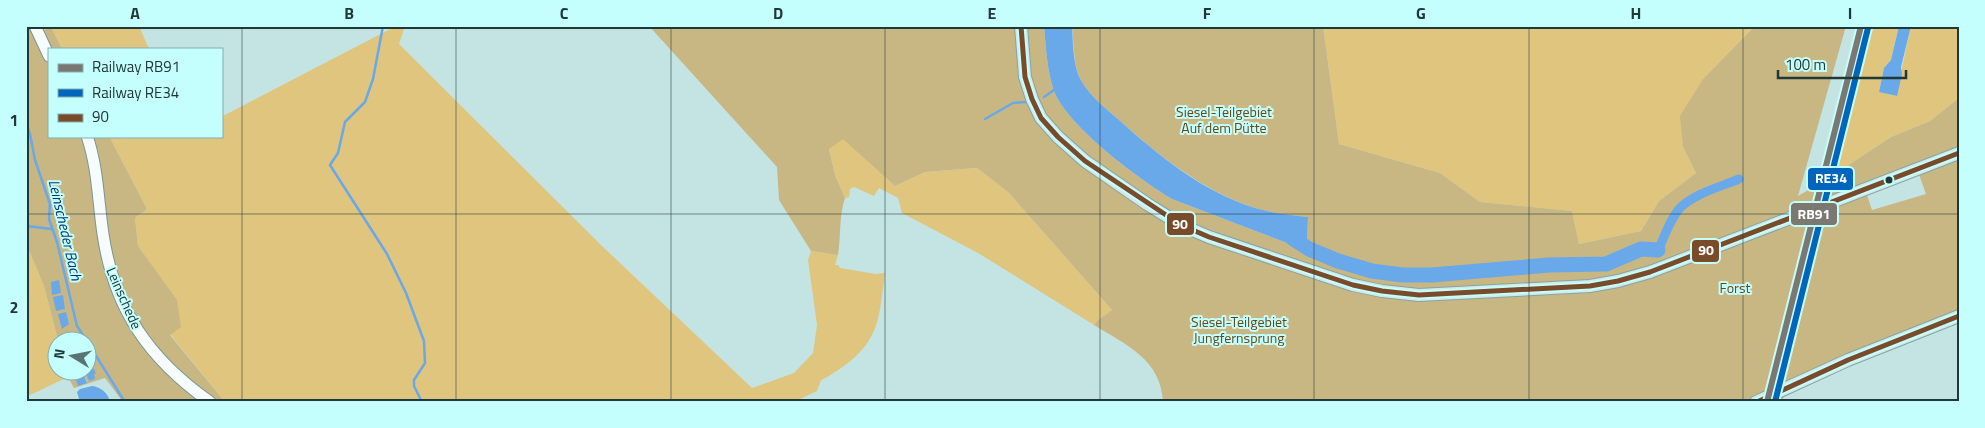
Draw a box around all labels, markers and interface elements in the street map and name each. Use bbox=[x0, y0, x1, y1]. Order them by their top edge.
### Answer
text: A bbox=[130, 1, 140, 25]
text: B bbox=[344, 1, 354, 25]
text: C bbox=[560, 1, 569, 25]
text: D bbox=[773, 1, 783, 25]
text: E bbox=[988, 1, 997, 25]
text: F bbox=[1203, 1, 1212, 25]
text: G bbox=[1416, 1, 1426, 25]
text: H bbox=[1631, 1, 1641, 25]
text: I bbox=[1848, 1, 1852, 25]
legend bbox=[48, 48, 222, 138]
scale bar bbox=[1778, 48, 1905, 80]
text: 100 m bbox=[1785, 53, 1826, 76]
text: Railway RB91 bbox=[92, 55, 180, 78]
text: Railway RE34 bbox=[92, 81, 179, 104]
park label: Siesel-Teilgebiet Auf dem Pütte bbox=[1176, 101, 1272, 138]
text: 90 bbox=[92, 105, 109, 128]
text: 1 bbox=[10, 108, 18, 132]
line badge: RE34 bbox=[1807, 167, 1854, 191]
text: RE34 bbox=[1815, 167, 1847, 188]
unlabelled marker bbox=[1884, 175, 1894, 185]
water label: Leinscheder Bach bbox=[43, 177, 88, 283]
line badge: RB91 bbox=[1790, 202, 1838, 226]
text: RB91 bbox=[1798, 203, 1830, 224]
line badge: 90 bbox=[1166, 212, 1195, 236]
text: 90 bbox=[1172, 213, 1188, 234]
line badge: 90 bbox=[1691, 239, 1720, 263]
text: 90 bbox=[1698, 239, 1714, 260]
street label: Leinschede bbox=[101, 263, 147, 332]
park label: Forst bbox=[1720, 277, 1750, 298]
text: 2 bbox=[10, 295, 18, 319]
park label: Siesel-Teilgebiet Jungfernsprung bbox=[1191, 311, 1287, 348]
north arrow bbox=[48, 330, 98, 380]
text: N bbox=[48, 347, 70, 360]

